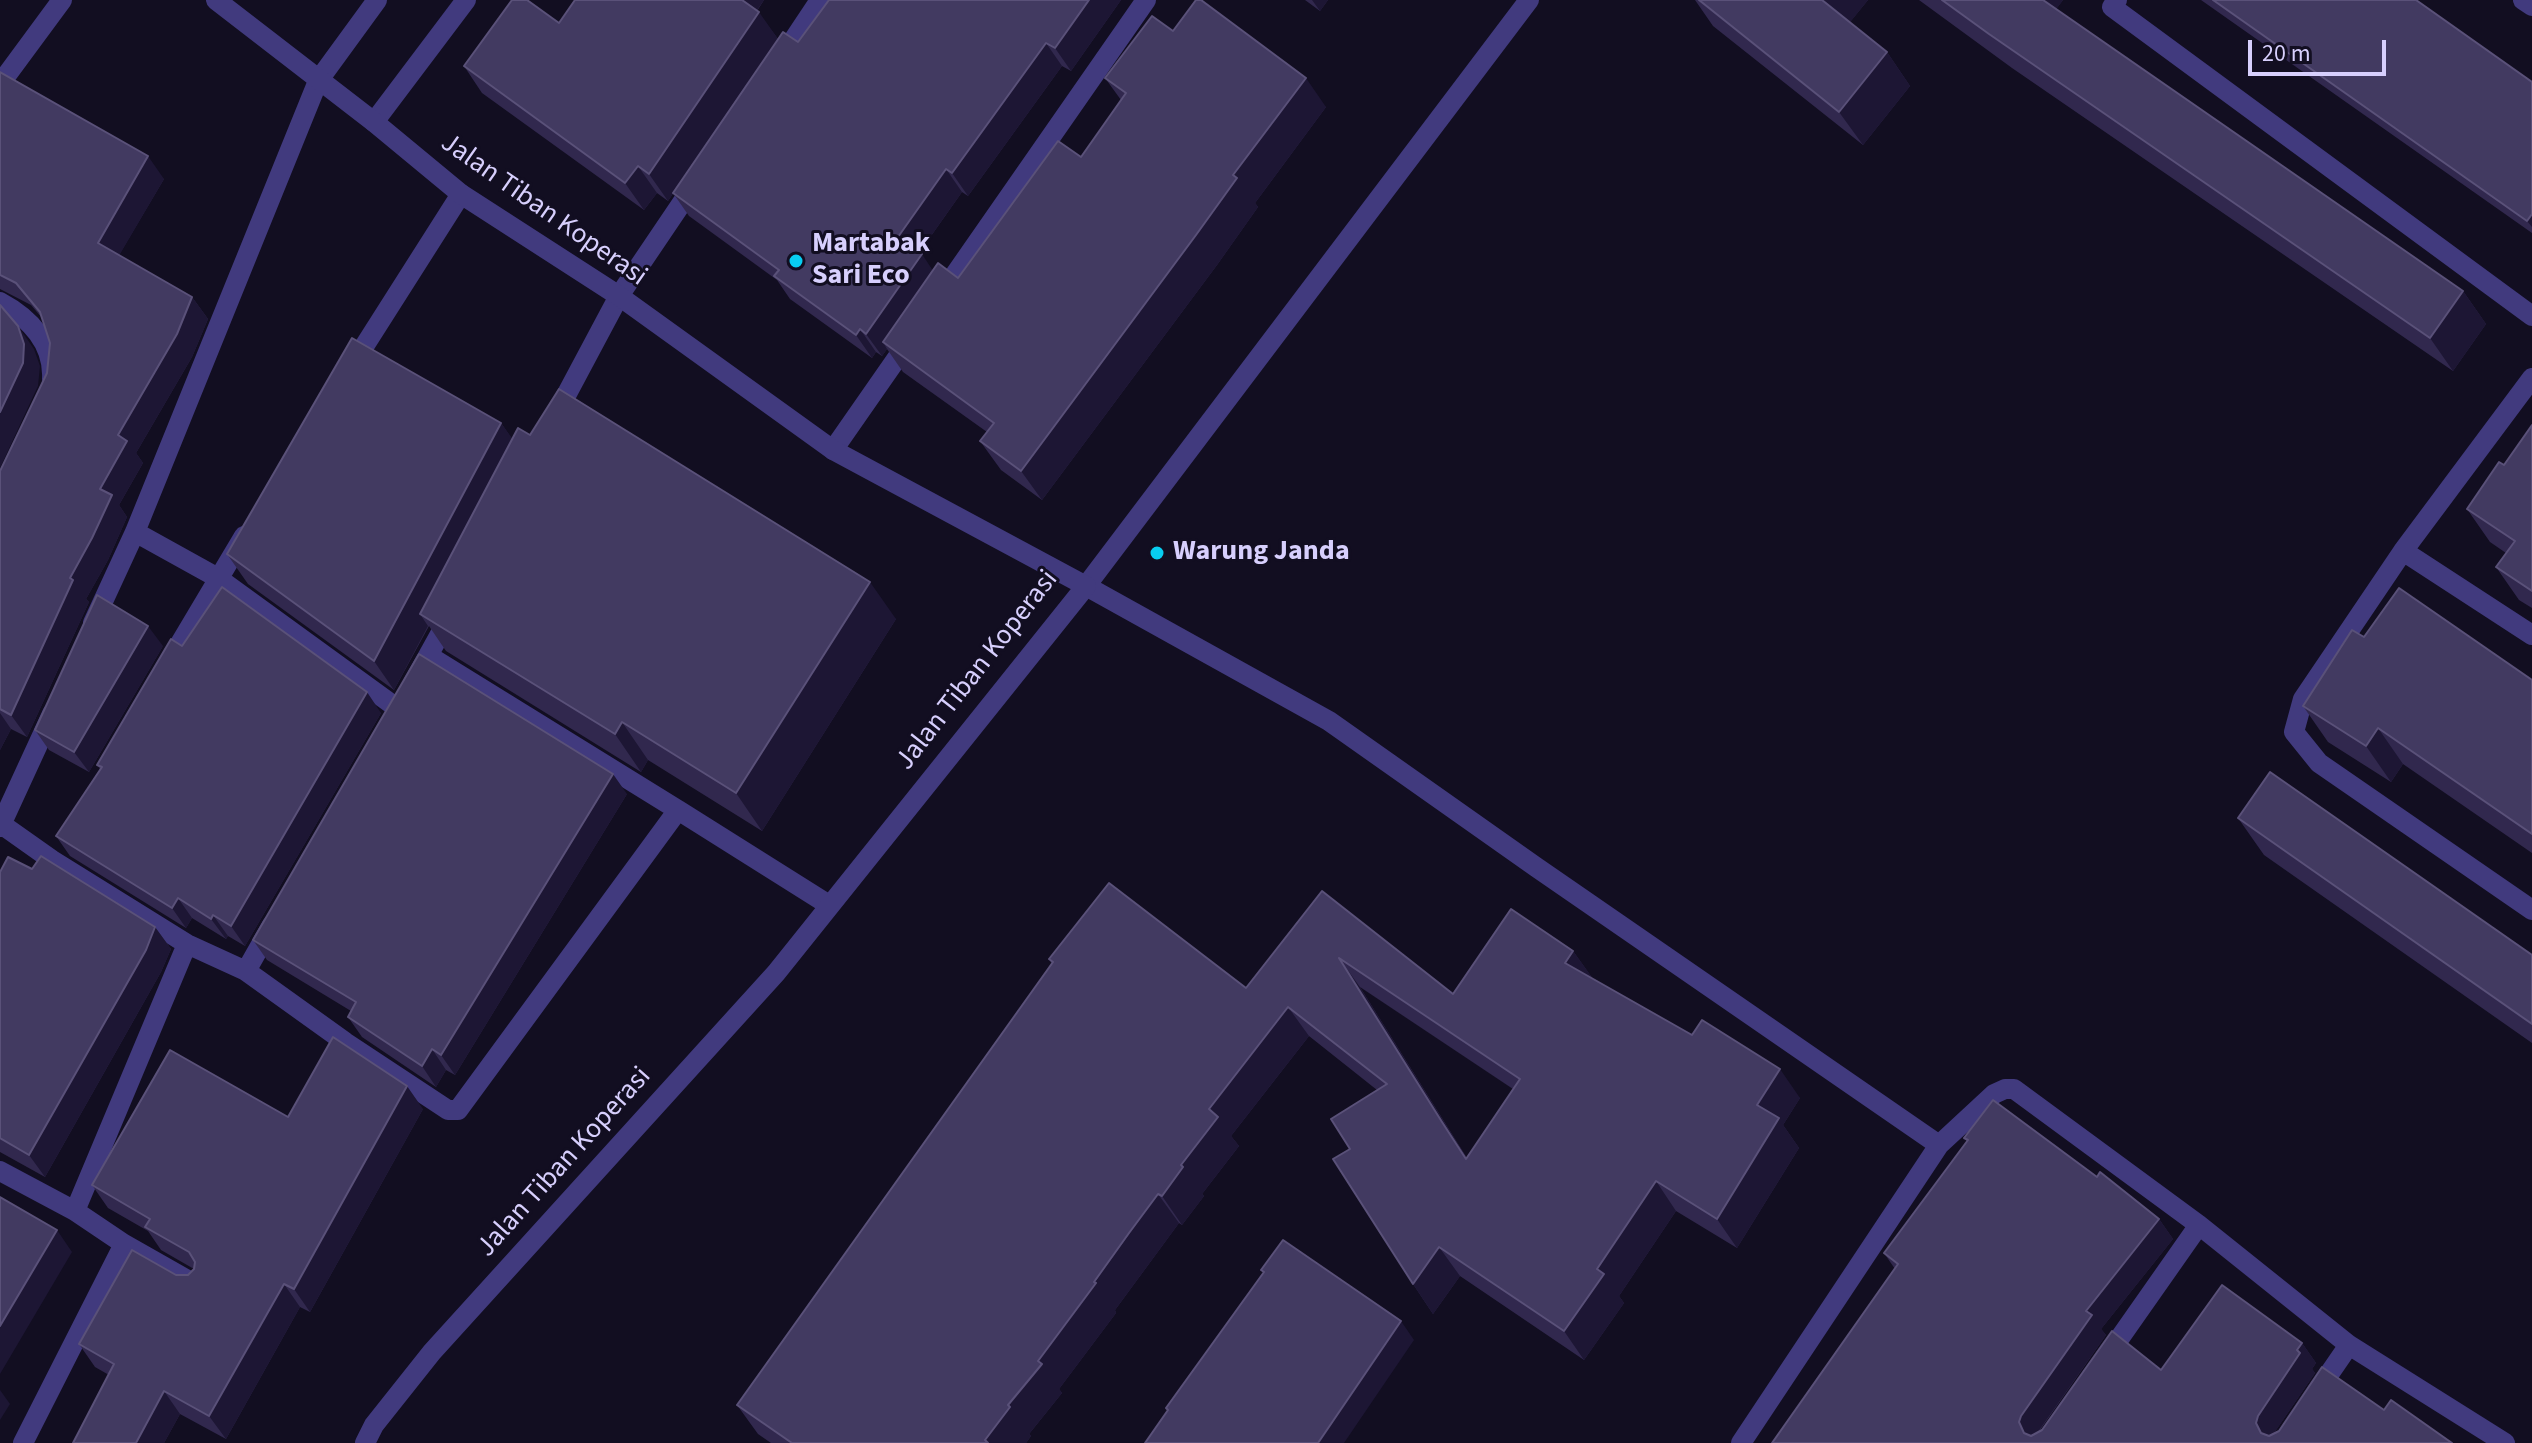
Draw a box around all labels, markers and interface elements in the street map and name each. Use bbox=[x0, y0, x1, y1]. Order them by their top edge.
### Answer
scale bar bbox=[2252, 24, 2390, 74]
text: 20 m bbox=[2262, 36, 2311, 71]
street label: Jalan Tiban Koperasi bbox=[433, 127, 653, 295]
place label: Martabak Sari Eco bbox=[812, 228, 930, 294]
marker: Martabak Sari Eco bbox=[787, 252, 805, 270]
place label: Warung Janda bbox=[1173, 536, 1350, 570]
marker: Warung Janda bbox=[1148, 544, 1166, 562]
street label: Jalan Tiban Koperasi bbox=[890, 564, 1066, 778]
street label: Jalan Tiban Koperasi bbox=[471, 1061, 659, 1265]

